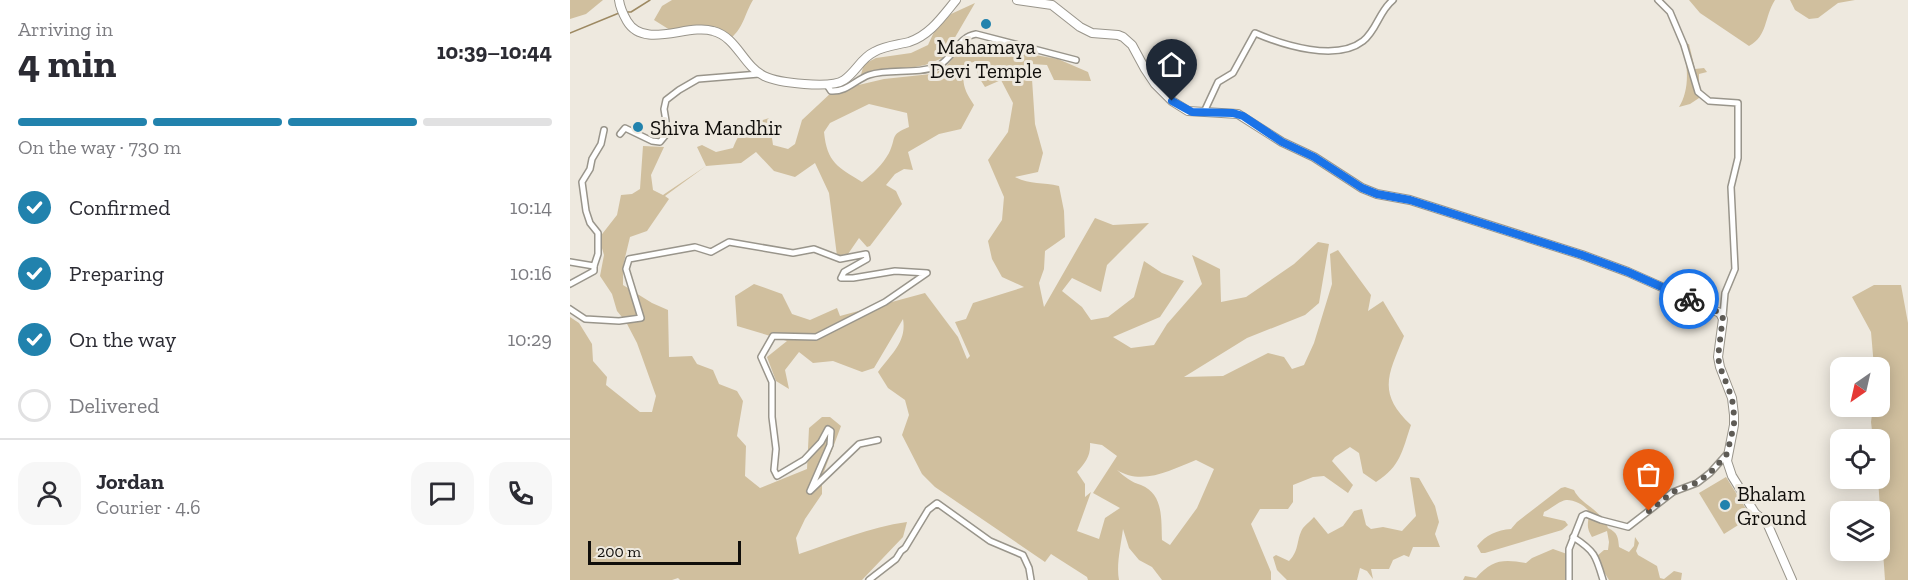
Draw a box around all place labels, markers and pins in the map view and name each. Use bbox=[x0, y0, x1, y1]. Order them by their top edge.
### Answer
marker: Mahamaya Devi Temple bbox=[979, 17, 993, 31]
place label: Mahamaya Devi Temple bbox=[930, 34, 1042, 83]
pin bbox=[1146, 39, 1197, 101]
place label: Shiva Mandhir bbox=[650, 115, 783, 140]
marker: Shiva Mandhir bbox=[631, 120, 645, 134]
pin bbox=[1623, 449, 1674, 511]
place label: Bhalam Ground bbox=[1737, 481, 1807, 530]
marker: Bhalam Ground bbox=[1718, 498, 1732, 512]

